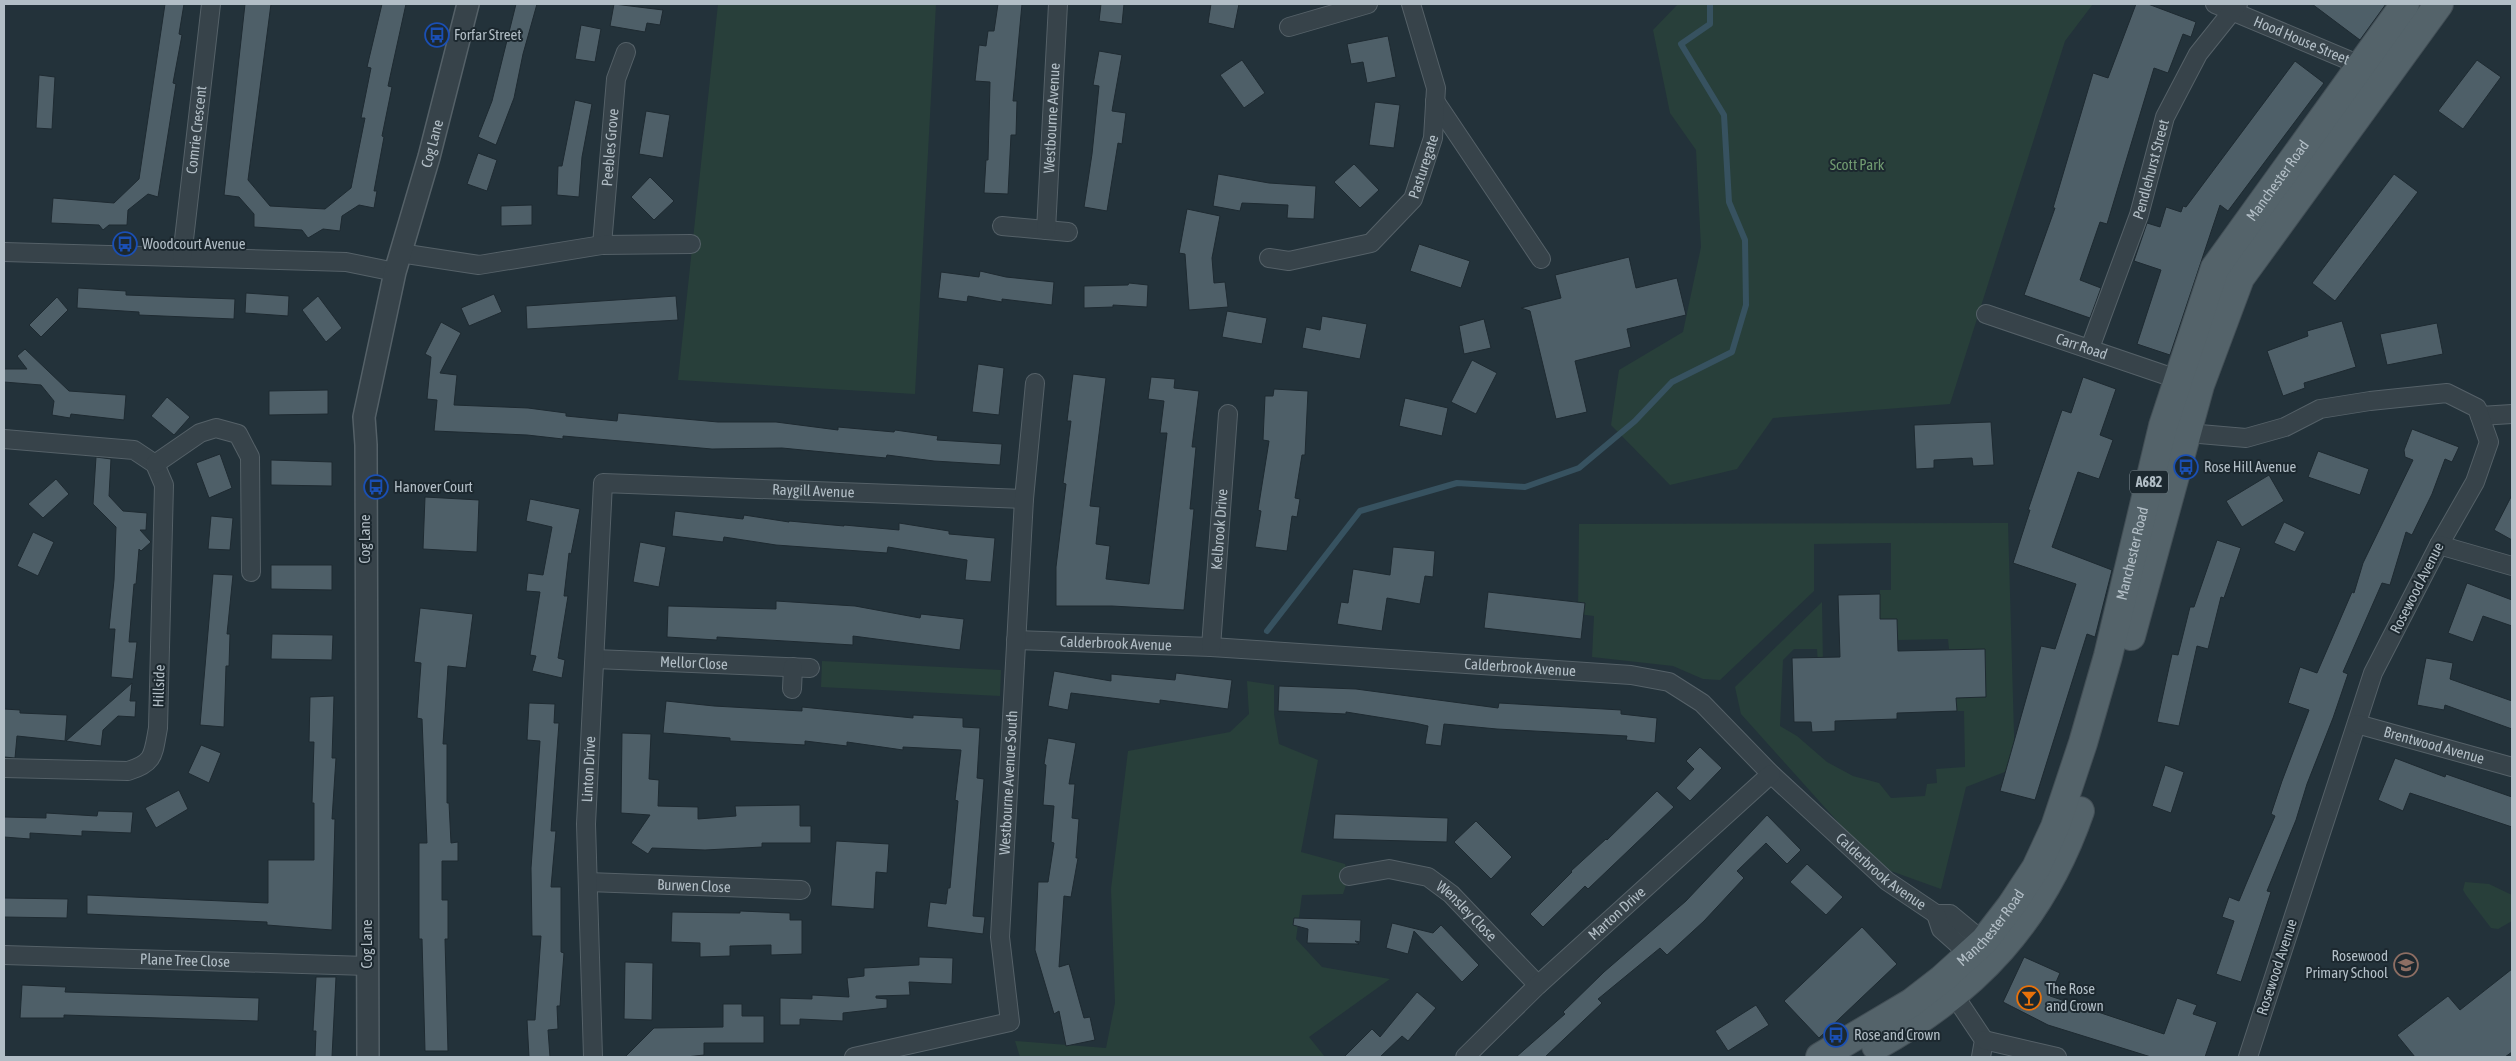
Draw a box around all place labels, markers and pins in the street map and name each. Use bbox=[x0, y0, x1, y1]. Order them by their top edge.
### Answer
bus stop icon: Forfar Street bbox=[424, 22, 450, 48]
place label: Forfar Street bbox=[454, 26, 522, 43]
bus stop icon: Woodcourt Avenue bbox=[112, 231, 138, 257]
place label: Woodcourt Avenue bbox=[142, 235, 246, 252]
bus stop icon: Rose Hill Avenue bbox=[2173, 454, 2199, 480]
place label: Rose Hill Avenue bbox=[2204, 458, 2297, 475]
bus stop icon: Hanover Court bbox=[363, 474, 389, 500]
place label: Hanover Court bbox=[394, 478, 473, 495]
place label: Rosewood Primary School bbox=[2305, 947, 2388, 981]
school or university icon: Rosewood Primary School bbox=[2393, 952, 2419, 978]
place label: The Rose and Crown bbox=[2046, 980, 2104, 1014]
bar icon: The Rose and Crown bbox=[2016, 985, 2042, 1011]
bus stop icon: Rose and Crown bbox=[1823, 1022, 1849, 1048]
place label: Rose and Crown bbox=[1854, 1026, 1940, 1043]

